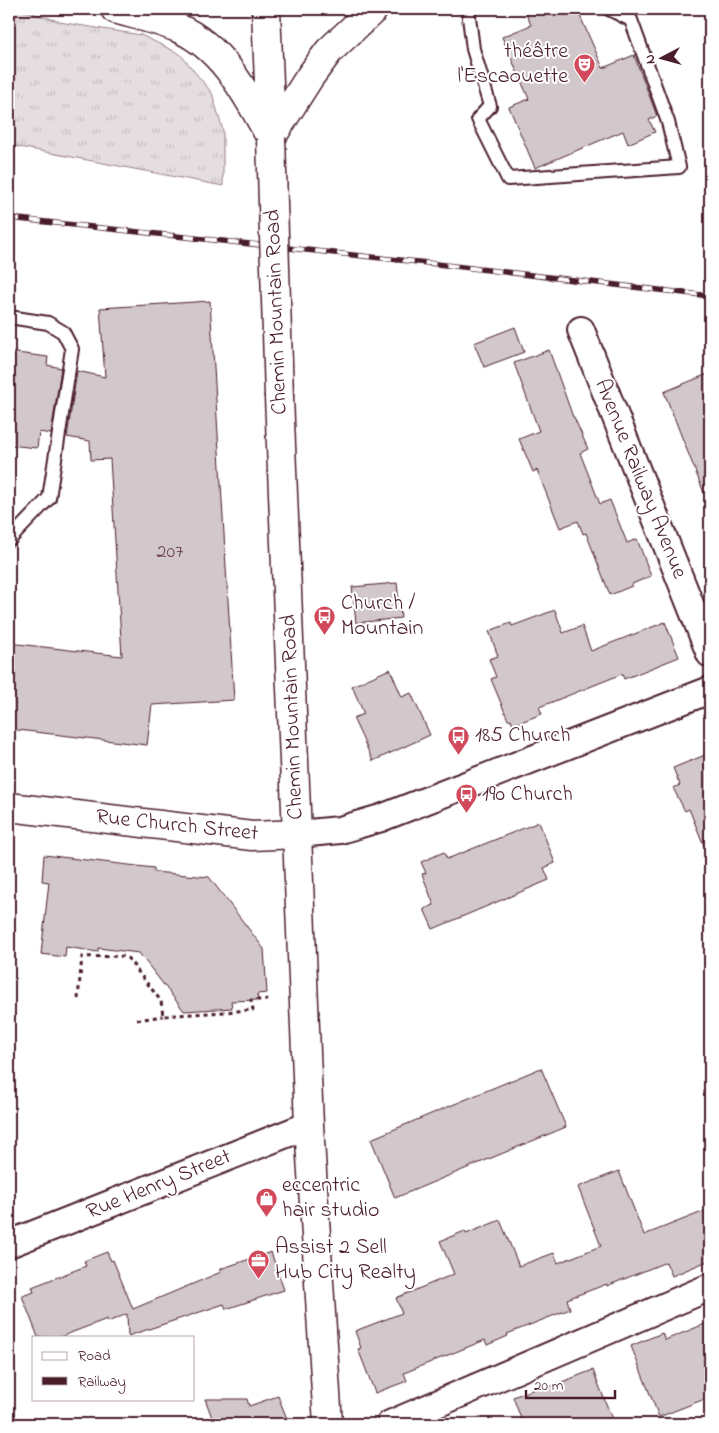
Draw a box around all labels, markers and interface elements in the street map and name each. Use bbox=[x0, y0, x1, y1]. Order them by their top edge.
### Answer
north arrow bbox=[636, 32, 686, 82]
place label: théâtre l'Escaouette bbox=[457, 36, 568, 93]
theatre icon: théâtre l'Escaouette bbox=[572, 53, 596, 84]
text: N bbox=[640, 53, 661, 65]
street label: Chemin Mountain Road bbox=[257, 209, 297, 415]
street label: Avenue Railway Avenue bbox=[584, 374, 695, 584]
house number: 207 bbox=[157, 538, 183, 567]
place label: Church / Mountain bbox=[341, 588, 423, 645]
bus stop icon: Church / Mountain bbox=[313, 605, 337, 636]
street label: Chemin Mountain Road bbox=[273, 614, 313, 820]
place label: 185 Church bbox=[475, 720, 570, 752]
bus stop icon: 185 Church bbox=[447, 724, 471, 755]
place label: 190 Church bbox=[482, 779, 573, 811]
bus stop icon: 190 Church bbox=[454, 783, 478, 814]
street label: Rue Church Street bbox=[94, 802, 260, 850]
street label: Rue Henry Street bbox=[82, 1141, 237, 1230]
place label: eccentric hair studio bbox=[282, 1170, 379, 1227]
shop icon: eccentric hair studio bbox=[254, 1187, 278, 1218]
place label: Assist 2 Sell Hub City Realty bbox=[275, 1232, 416, 1290]
office icon: Assist 2 Sell Hub City Realty bbox=[247, 1249, 271, 1280]
legend bbox=[32, 1336, 195, 1400]
text: Road bbox=[78, 1345, 111, 1367]
scale bar bbox=[526, 1368, 615, 1400]
text: Railway bbox=[78, 1371, 126, 1394]
text: 20 m bbox=[534, 1375, 564, 1397]

